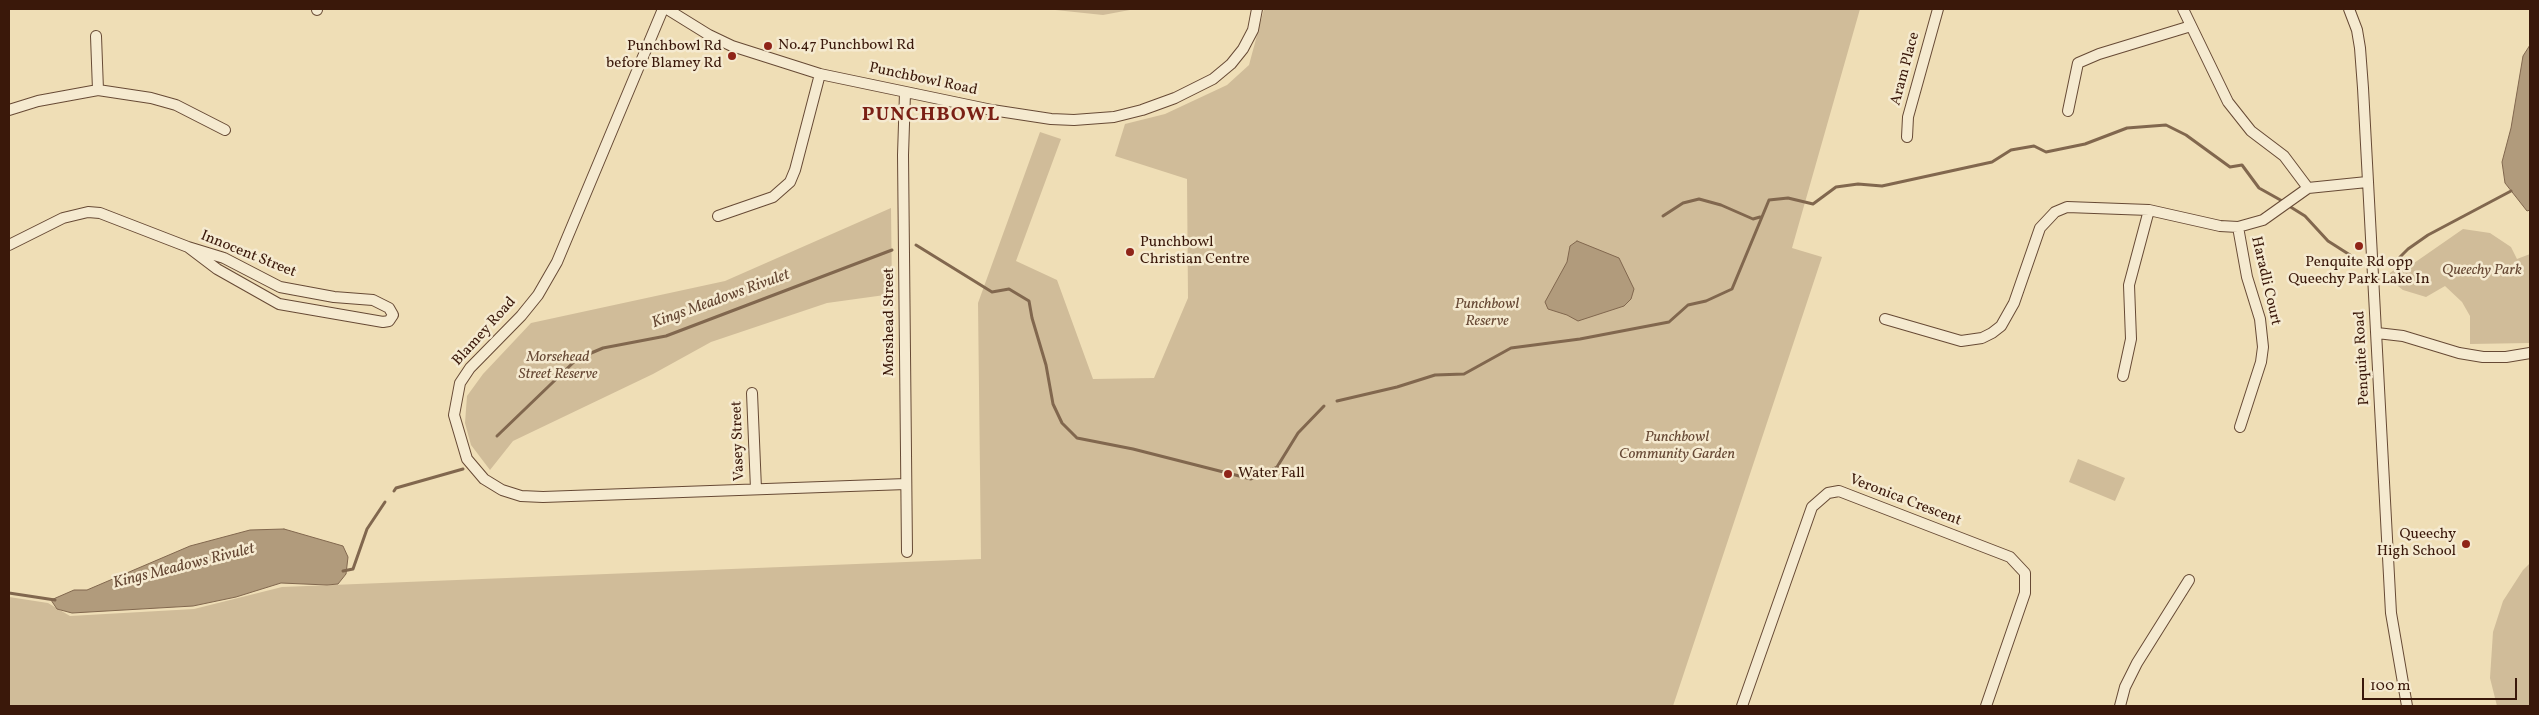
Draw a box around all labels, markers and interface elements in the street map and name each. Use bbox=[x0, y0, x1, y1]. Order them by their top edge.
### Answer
street label: Aram Place bbox=[1888, 30, 1924, 108]
place label: No.47 Punchbowl Rd bbox=[778, 37, 915, 55]
place label: Punchbowl Rd before Blamey Rd bbox=[606, 38, 722, 73]
marker: No.47 Punchbowl Rd bbox=[762, 40, 774, 52]
marker: Punchbowl Rd before Blamey Rd bbox=[726, 50, 738, 62]
street label: Punchbowl Road bbox=[867, 60, 979, 100]
district label: PUNCHBOWL bbox=[861, 104, 1001, 128]
street label: Innocent Street bbox=[198, 228, 298, 282]
place label: Punchbowl Christian Centre bbox=[1140, 234, 1250, 269]
street label: Haradli Court bbox=[2246, 235, 2284, 327]
marker: Penquite Rd opp Queechy Park Lake In bbox=[2353, 240, 2365, 252]
marker: Punchbowl Christian Centre bbox=[1124, 246, 1136, 258]
place label: Penquite Rd opp Queechy Park Lake In bbox=[2288, 254, 2430, 289]
park label: Queechy Park bbox=[2442, 262, 2522, 280]
water label: Kings Meadows Rivulet bbox=[649, 266, 793, 334]
street label: Morshead Street bbox=[881, 268, 899, 376]
street label: Blamey Road bbox=[449, 294, 521, 370]
park label: Punchbowl Reserve bbox=[1455, 296, 1519, 331]
street label: Penquite Road bbox=[2352, 310, 2374, 406]
park label: Morsehead Street Reserve bbox=[519, 349, 597, 384]
street label: Vasey Street bbox=[729, 401, 749, 481]
park label: Punchbowl Community Garden bbox=[1619, 429, 1735, 464]
place label: Water Fall bbox=[1238, 465, 1305, 483]
marker: Water Fall bbox=[1222, 468, 1234, 480]
street label: Veronica Crescent bbox=[1846, 471, 1964, 531]
place label: Queechy High School bbox=[2377, 526, 2456, 561]
marker: Queechy High School bbox=[2460, 538, 2472, 550]
water label: Kings Meadows Rivulet bbox=[111, 540, 257, 594]
scale bar bbox=[2364, 668, 2519, 700]
text: 100 m bbox=[2370, 676, 2410, 697]

